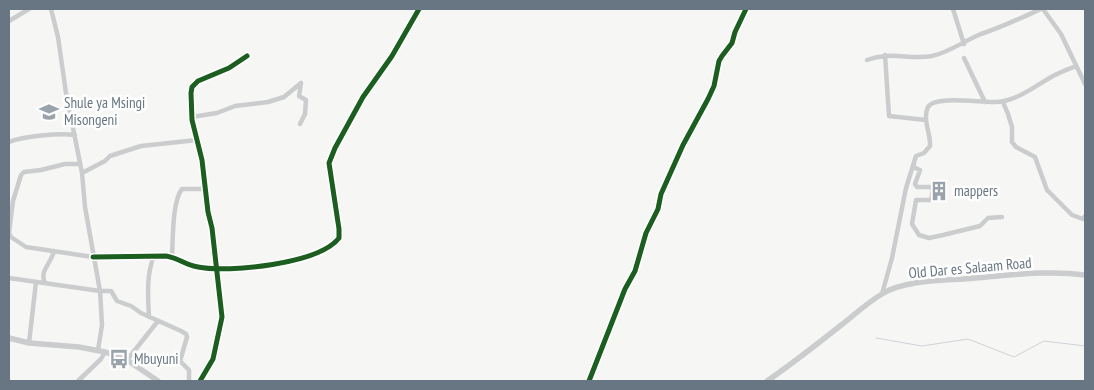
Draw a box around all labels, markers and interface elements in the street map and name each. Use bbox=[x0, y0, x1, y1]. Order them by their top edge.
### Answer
place label: Shule ya Msingi Misongeni bbox=[64, 93, 145, 129]
school or university icon: Shule ya Msingi Misongeni bbox=[38, 101, 60, 123]
building icon: mappers bbox=[928, 180, 950, 202]
place label: mappers bbox=[954, 181, 998, 200]
street label: Old Dar es Salaam Road bbox=[908, 253, 1032, 282]
bus stop icon: Mbuyuni bbox=[108, 348, 130, 370]
place label: Mbuyuni bbox=[134, 349, 179, 368]

